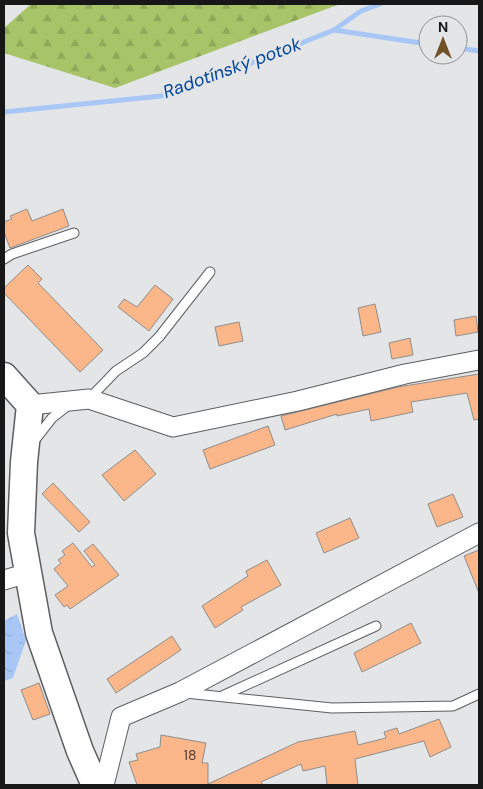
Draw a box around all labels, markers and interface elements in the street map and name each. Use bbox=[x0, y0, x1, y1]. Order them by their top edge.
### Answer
north arrow bbox=[418, 15, 468, 65]
text: N bbox=[438, 18, 448, 36]
water label: Radotínský potok bbox=[160, 32, 305, 104]
house number: 18 bbox=[184, 746, 196, 764]

